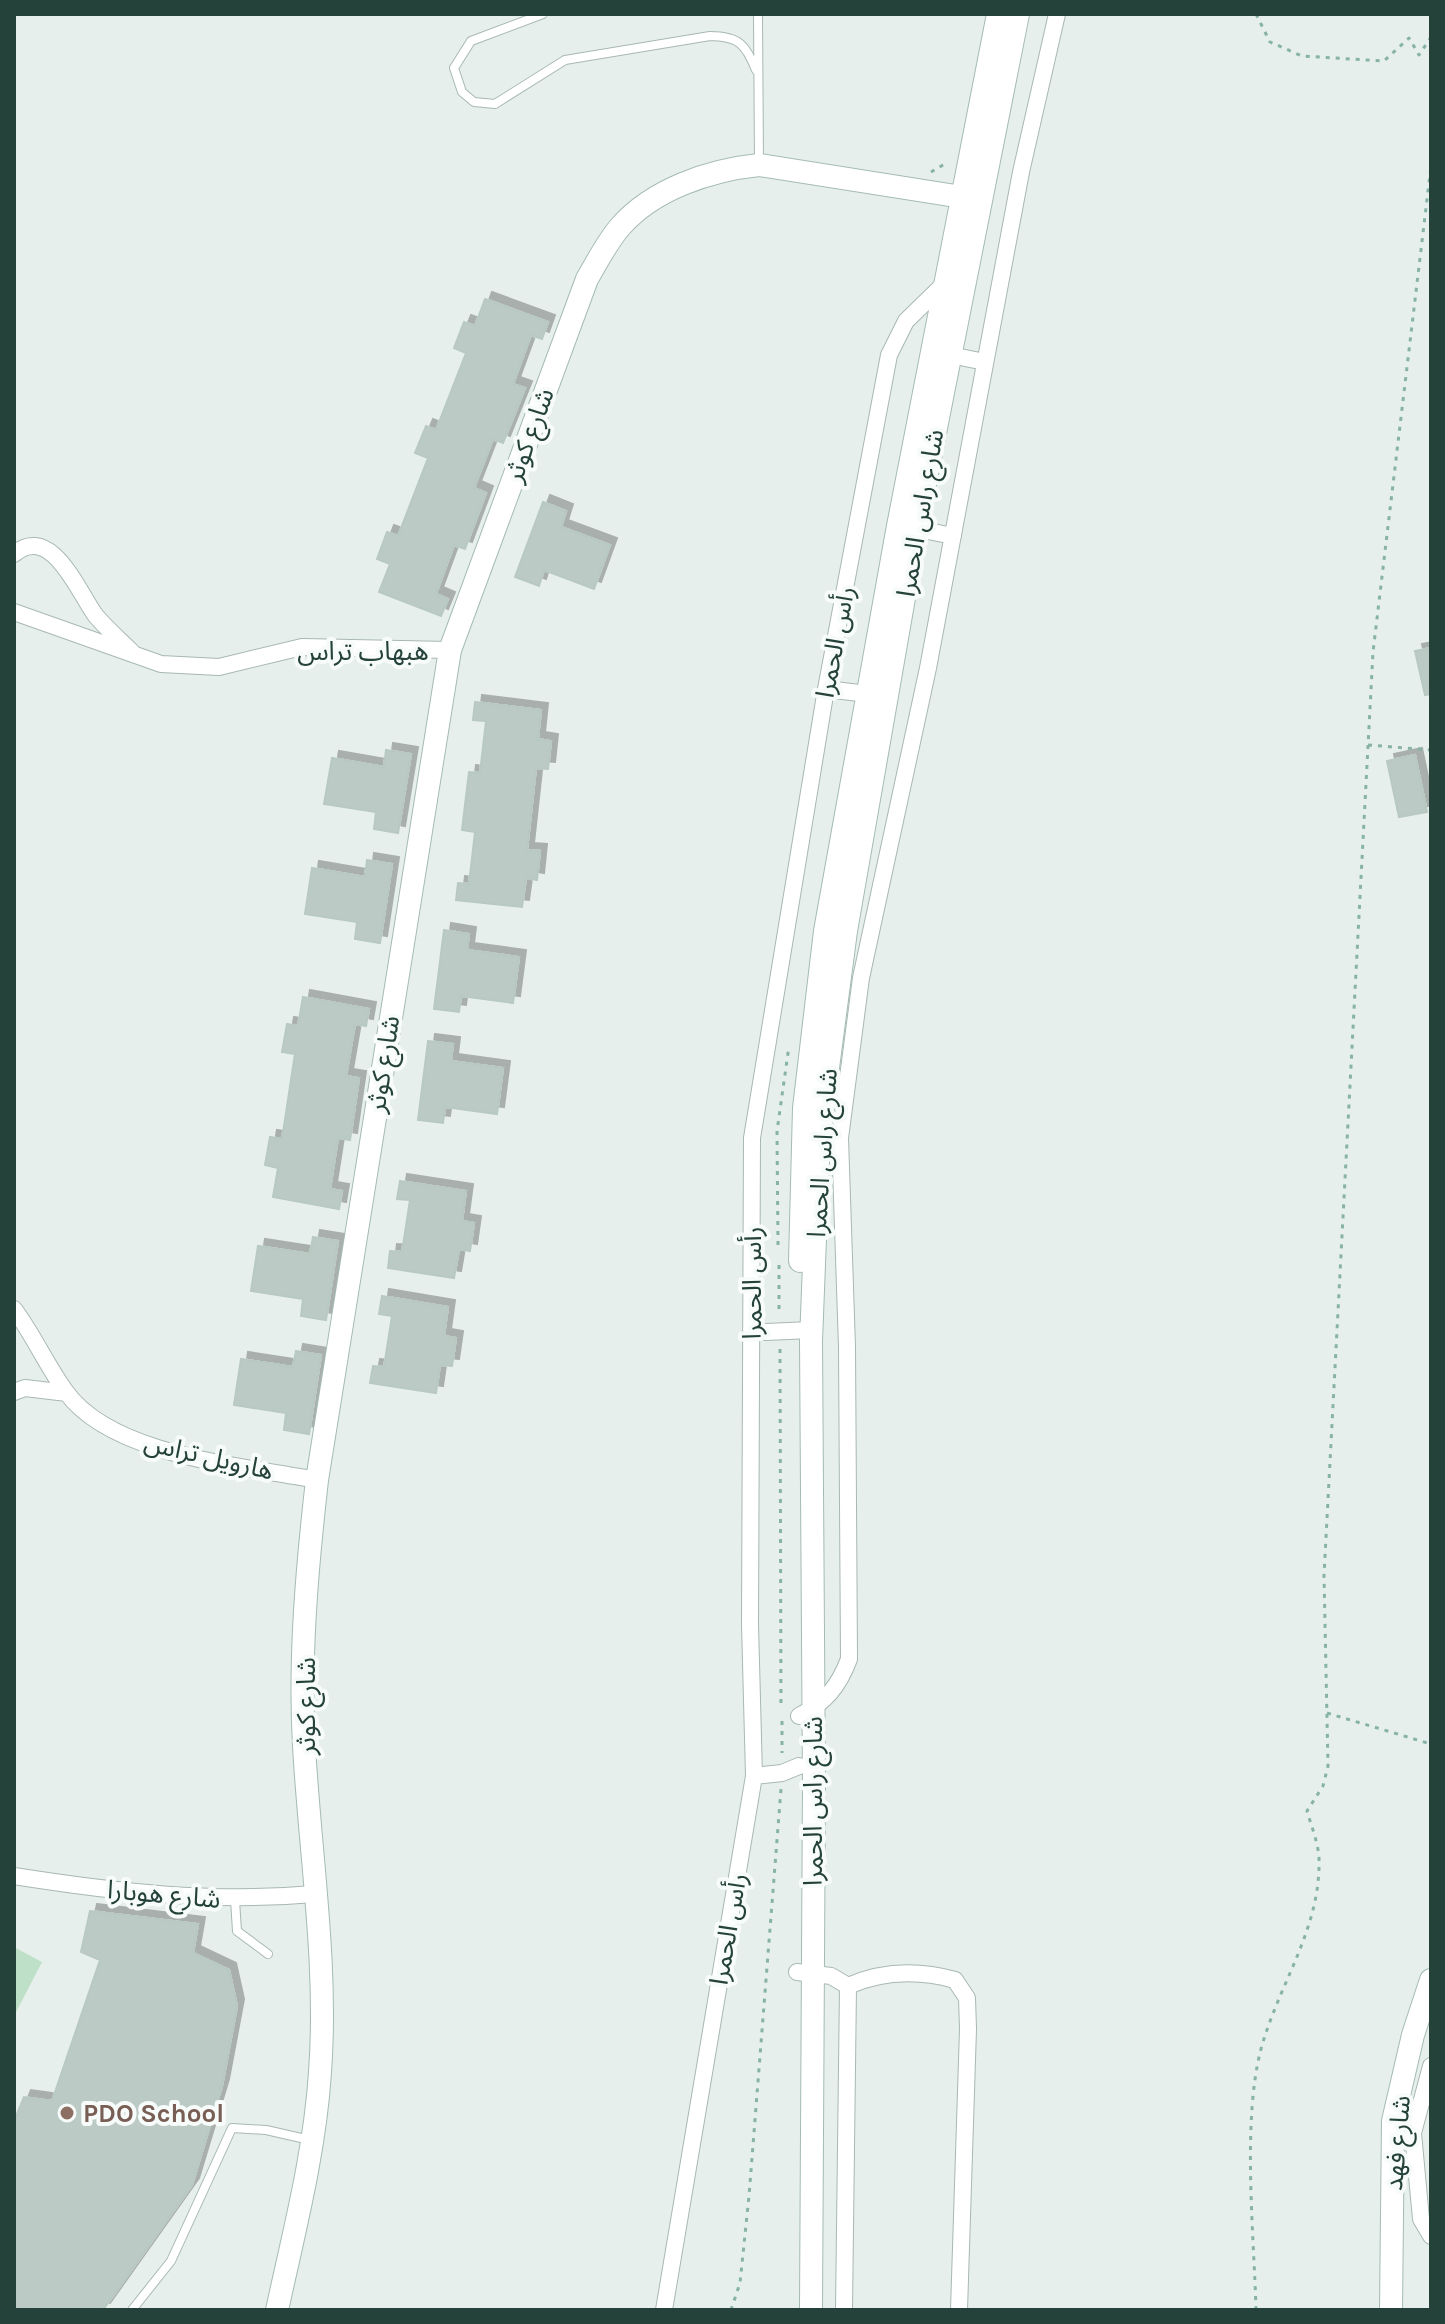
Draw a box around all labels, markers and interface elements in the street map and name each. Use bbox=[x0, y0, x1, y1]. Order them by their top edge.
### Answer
street label: شارع كوثر bbox=[498, 384, 564, 488]
street label: شارع راس الحمرا bbox=[890, 427, 953, 600]
street label: رأس الحمرا bbox=[808, 583, 861, 701]
street label: هبهاب تراس bbox=[297, 636, 429, 667]
street label: شارع كوثر bbox=[360, 1013, 409, 1116]
street label: شارع راس الحمرا bbox=[801, 1067, 847, 1239]
street label: رأس الحمرا bbox=[736, 1227, 768, 1339]
street label: هارويل تراس bbox=[141, 1427, 277, 1486]
street label: شارع كوثر bbox=[291, 1657, 325, 1756]
street label: شارع راس الحمرا bbox=[798, 1716, 832, 1886]
street label: رأس الحمرا bbox=[702, 1871, 754, 1987]
street label: شارع هوبارا bbox=[106, 1874, 222, 1918]
street label: شارع فهد bbox=[1378, 2094, 1420, 2192]
place label: PDO School bbox=[83, 2098, 224, 2129]
marker: PDO School bbox=[58, 2104, 76, 2122]

